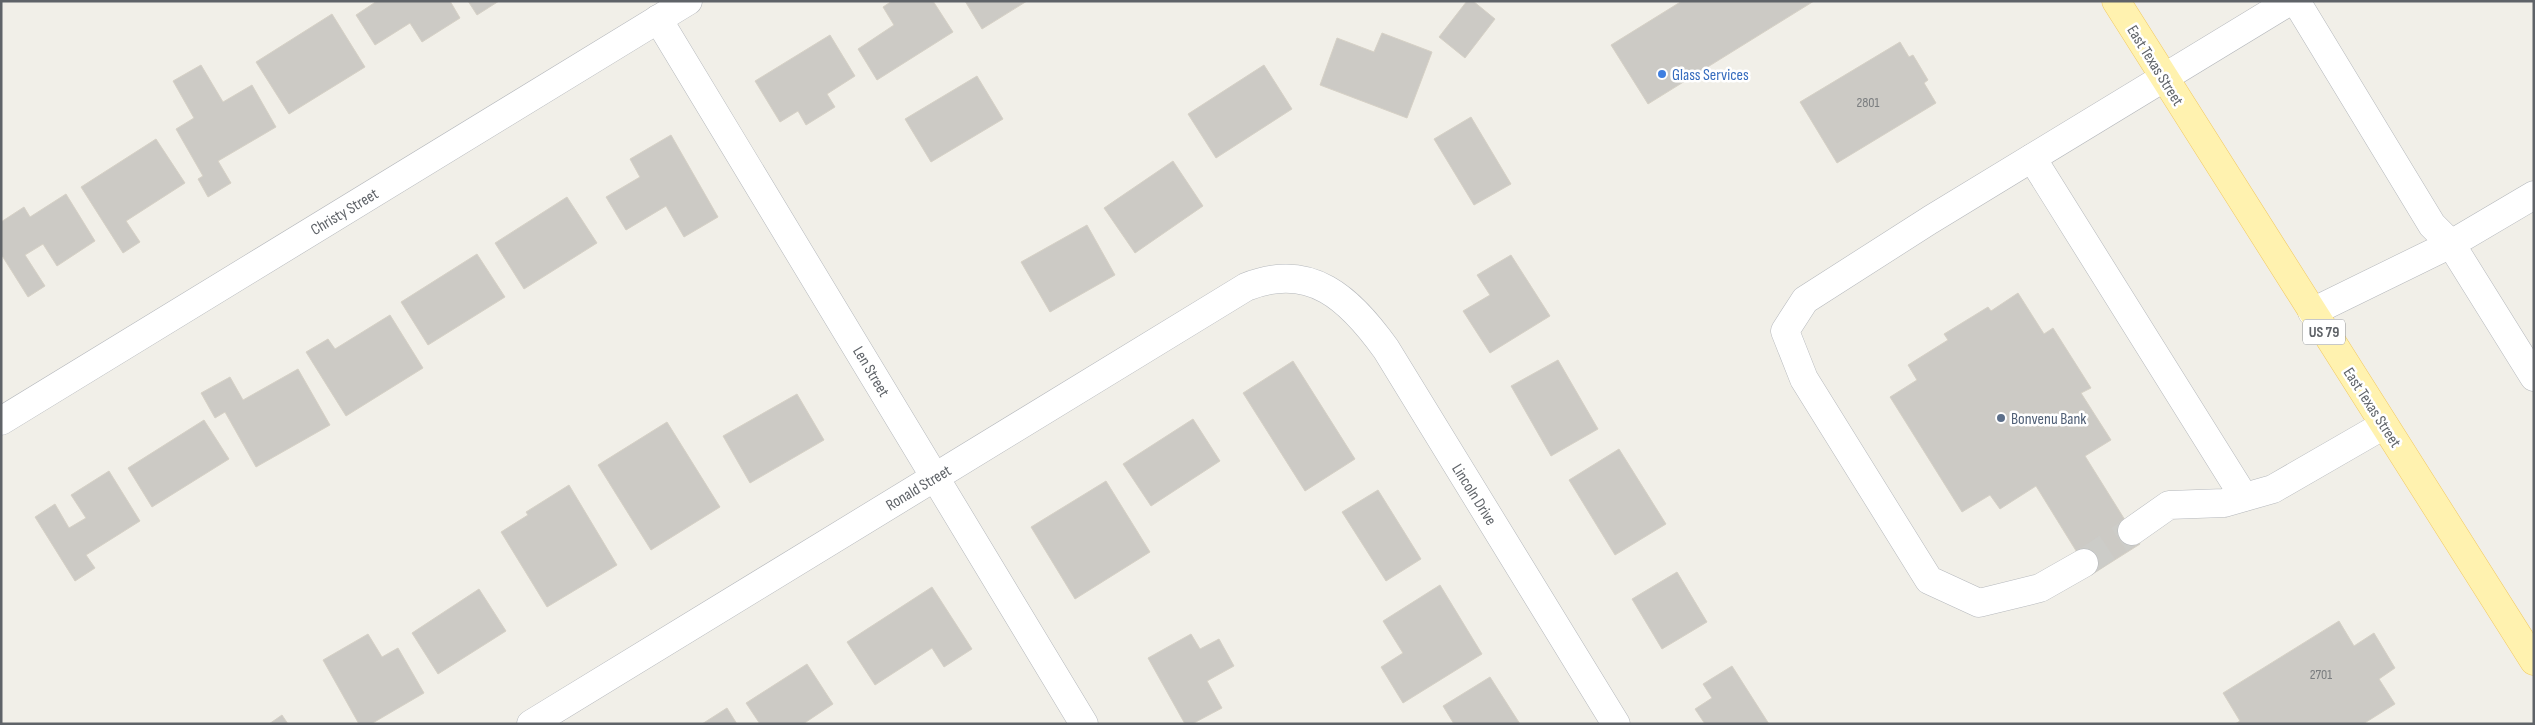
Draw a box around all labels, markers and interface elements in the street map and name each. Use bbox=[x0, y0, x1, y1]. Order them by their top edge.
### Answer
street label: East Texas Street bbox=[2122, 22, 2187, 110]
place label: Glass Services bbox=[1672, 66, 1749, 85]
marker: Glass Services bbox=[1656, 68, 1668, 80]
house number: 2801 bbox=[1856, 94, 1880, 111]
street label: Christy Street bbox=[308, 185, 382, 240]
road number: US 79 bbox=[2303, 320, 2345, 344]
street label: Len Street bbox=[848, 343, 893, 400]
street label: East Texas Street bbox=[2339, 364, 2405, 451]
place label: Bonvenu Bank bbox=[2011, 410, 2086, 429]
marker: Bonvenu Bank bbox=[1995, 412, 2007, 424]
street label: Lincoln Drive bbox=[1447, 460, 1500, 529]
street label: Ronald Street bbox=[883, 461, 955, 515]
house number: 2701 bbox=[2310, 666, 2332, 683]

